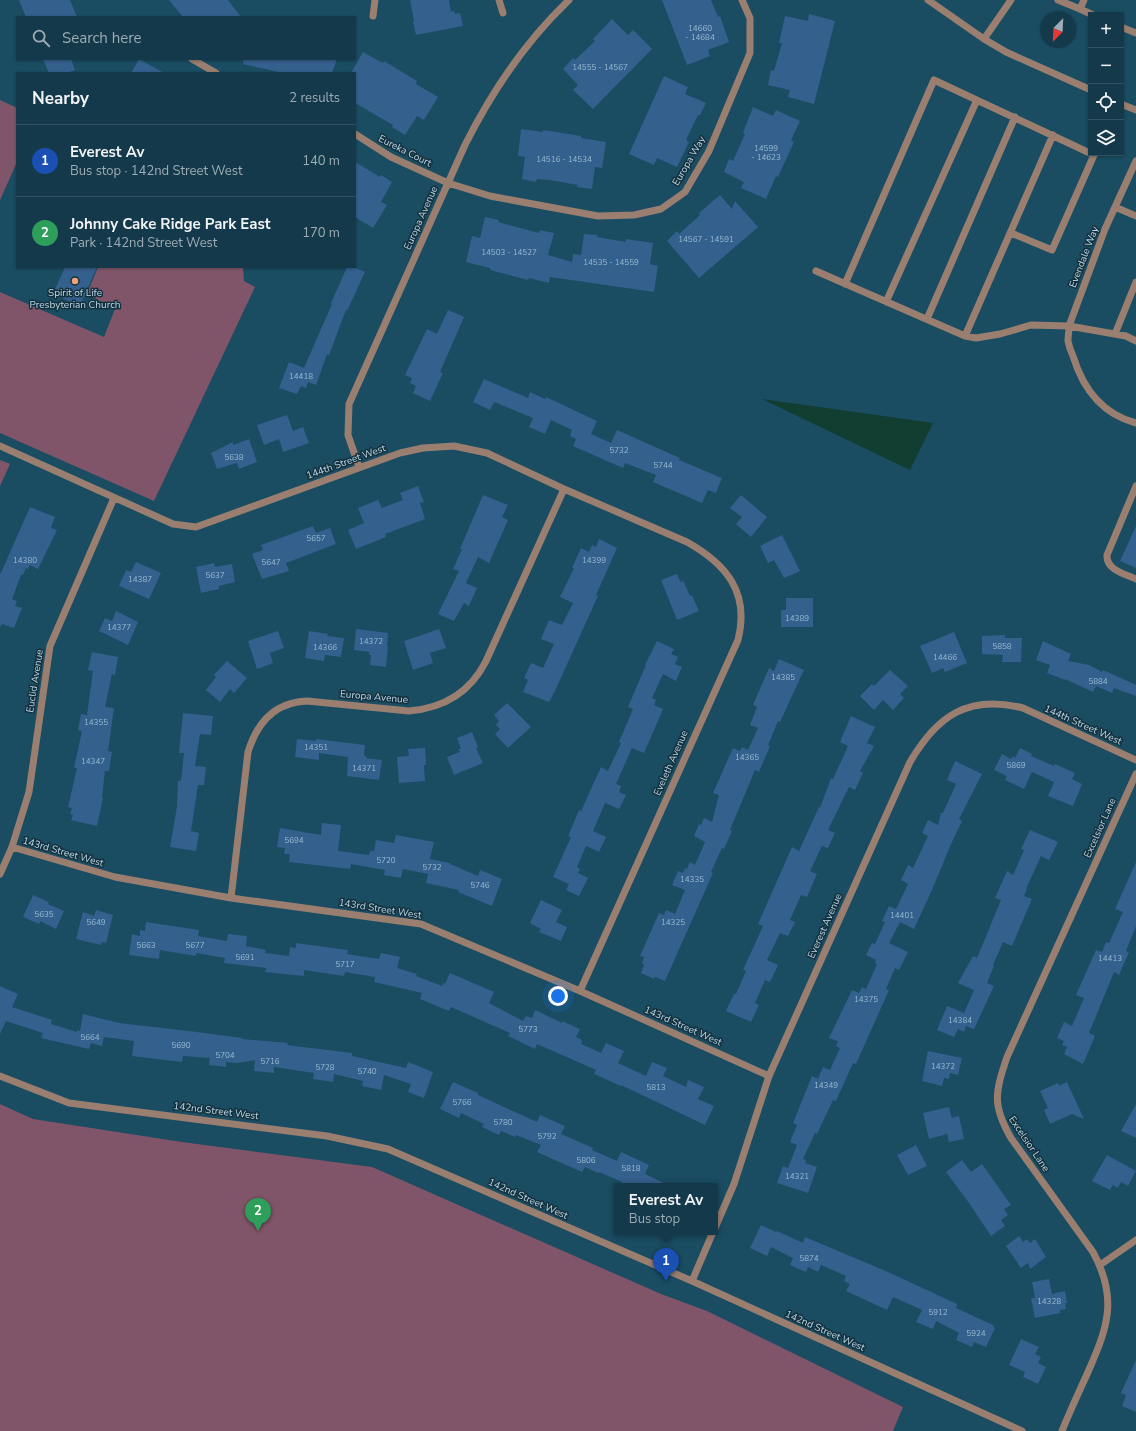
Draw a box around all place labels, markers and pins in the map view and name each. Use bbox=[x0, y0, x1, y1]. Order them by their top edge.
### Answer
marker: Spirit of Life Presbyterian Church bbox=[70, 276, 80, 286]
place label: Spirit of Life Presbyterian Church bbox=[30, 286, 120, 312]
pin: 2 bbox=[245, 1198, 271, 1231]
pin: 1 bbox=[653, 1248, 679, 1281]

